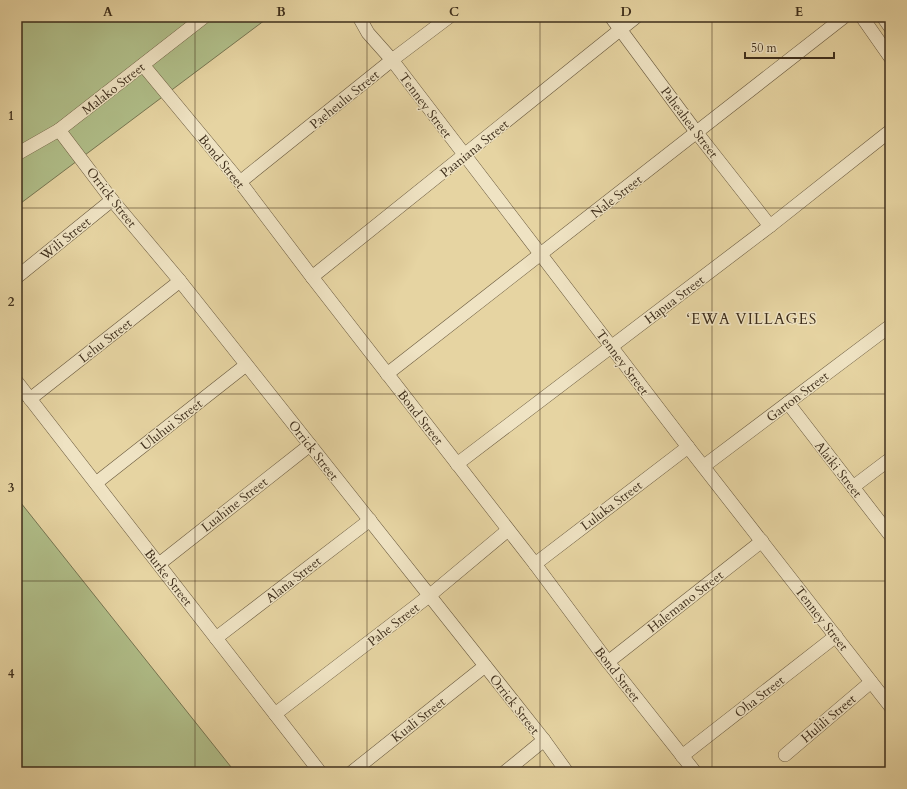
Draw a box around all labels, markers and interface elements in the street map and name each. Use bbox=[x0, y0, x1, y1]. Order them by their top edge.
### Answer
text: A bbox=[103, 3, 113, 21]
text: B bbox=[276, 3, 286, 21]
text: C bbox=[449, 3, 459, 21]
text: D bbox=[620, 3, 632, 21]
text: E bbox=[795, 3, 803, 21]
scale bar bbox=[745, 34, 834, 60]
text: 50 m bbox=[751, 40, 778, 56]
street label: Malako Street bbox=[78, 58, 149, 119]
street label: Paeheulu Street bbox=[306, 66, 383, 133]
street label: Tenney Street bbox=[395, 69, 456, 142]
street label: Paheahea Street bbox=[656, 83, 722, 162]
text: 1 bbox=[8, 107, 14, 125]
street label: Paaniana Street bbox=[437, 116, 513, 182]
street label: Bond Street bbox=[194, 131, 249, 193]
street label: Orrick Street bbox=[82, 164, 140, 232]
street label: Nale Street bbox=[587, 171, 646, 223]
street label: Wili Street bbox=[36, 213, 95, 265]
street label: Hapua Street bbox=[641, 271, 708, 328]
text: 2 bbox=[8, 293, 15, 311]
district label: ‘EWA VILLAGES bbox=[687, 309, 817, 329]
street label: Lehu Street bbox=[75, 314, 136, 367]
street label: Tenney Street bbox=[592, 326, 653, 399]
street label: Garton Street bbox=[763, 367, 833, 426]
street label: Bond Street bbox=[393, 386, 447, 449]
street label: Uluhui Street bbox=[137, 395, 206, 455]
street label: Orrick Street bbox=[284, 417, 342, 485]
street label: Alaiki Street bbox=[810, 438, 866, 502]
street label: Luahine Street bbox=[198, 473, 271, 536]
street label: Luluka Street bbox=[577, 477, 646, 535]
text: 3 bbox=[8, 479, 15, 497]
street label: Burke Street bbox=[140, 545, 196, 610]
street label: Alana Street bbox=[262, 552, 325, 607]
street label: Halemano Street bbox=[644, 567, 727, 637]
street label: Tenney Street bbox=[790, 582, 852, 655]
street label: Pahe Street bbox=[364, 599, 423, 651]
street label: Bond Street bbox=[590, 643, 644, 706]
text: 4 bbox=[8, 665, 15, 683]
street label: Orrick Street bbox=[485, 671, 543, 739]
street label: Oha Street bbox=[731, 672, 788, 722]
street label: Hulili Street bbox=[797, 690, 860, 747]
street label: Kuali Street bbox=[388, 693, 449, 747]

